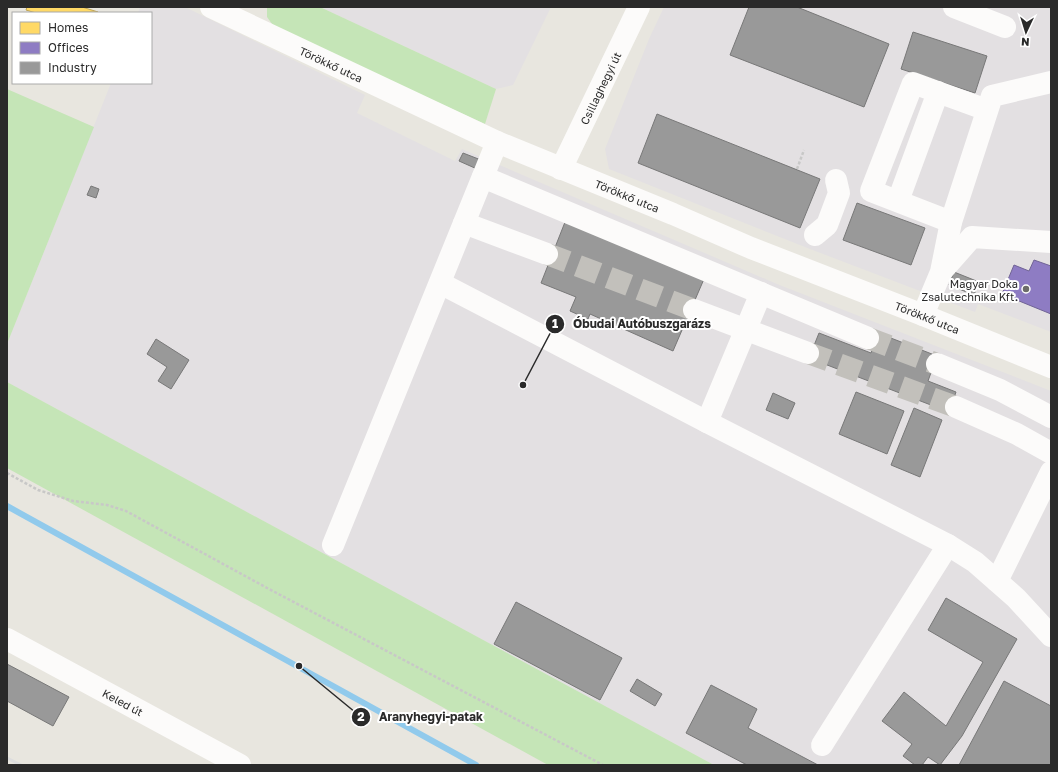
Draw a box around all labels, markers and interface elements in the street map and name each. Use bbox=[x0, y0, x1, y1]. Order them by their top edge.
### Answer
legend bbox=[12, 12, 152, 84]
north arrow bbox=[1006, 12, 1046, 52]
text: Homes bbox=[48, 20, 88, 35]
text: N bbox=[1021, 36, 1030, 49]
text: Offices bbox=[48, 40, 89, 55]
street label: Törökkő utca bbox=[298, 43, 365, 84]
street label: Csillaghegyi út bbox=[577, 49, 623, 126]
text: Industry bbox=[48, 60, 97, 75]
street label: Törökkő utca bbox=[593, 176, 661, 214]
place label: Magyar Doka Zsalutechnika Kft. bbox=[922, 277, 1018, 303]
marker: Magyar Doka Zsalutechnika Kft. bbox=[1021, 284, 1031, 294]
street label: Törökkő utca bbox=[893, 298, 962, 336]
callout: Óbudai Autóbuszgarázs bbox=[545, 312, 719, 336]
text: 1 bbox=[552, 316, 558, 331]
text: Óbudai Autóbuszgarázs bbox=[573, 316, 711, 331]
street label: Keled út bbox=[101, 686, 146, 718]
callout: Aranyhegyi-patak bbox=[351, 705, 491, 729]
text: 2 bbox=[357, 709, 365, 724]
text: Aranyhegyi-patak bbox=[379, 709, 483, 724]

